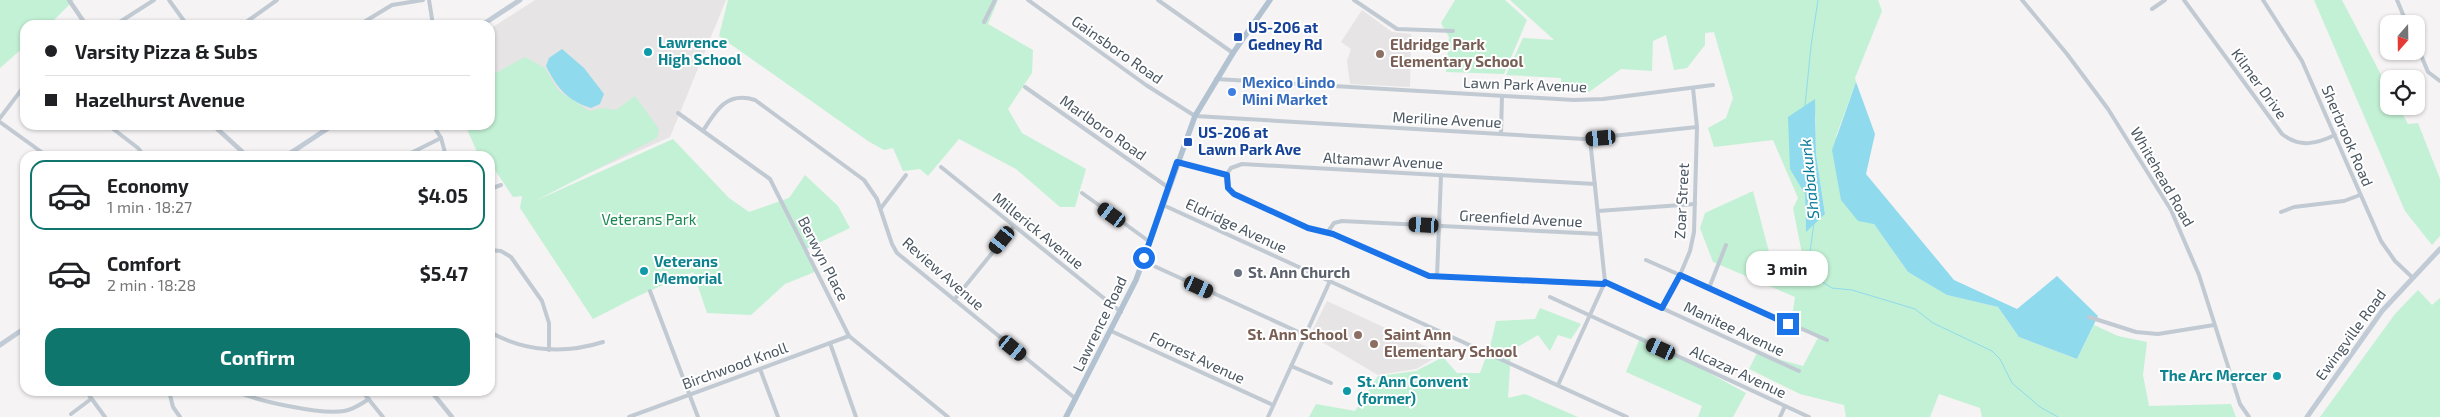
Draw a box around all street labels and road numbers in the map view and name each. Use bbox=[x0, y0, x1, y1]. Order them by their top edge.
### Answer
street label: Gainsboro Road bbox=[1069, 11, 1167, 87]
street label: Kilmer Drive bbox=[2228, 45, 2291, 122]
street label: Lawn Park Avenue bbox=[1463, 73, 1587, 95]
street label: Sherbrook Road bbox=[2319, 82, 2377, 189]
street label: Marlboro Road bbox=[1057, 91, 1150, 164]
street label: Meriline Avenue bbox=[1392, 107, 1502, 131]
street label: Whitehead Road bbox=[2127, 124, 2199, 229]
street label: Altamawr Avenue bbox=[1322, 148, 1444, 172]
street label: Zoar Street bbox=[1670, 162, 1692, 239]
street label: Millerick Avenue bbox=[990, 188, 1088, 272]
street label: Eldridge Avenue bbox=[1183, 194, 1290, 256]
street label: Greenfield Avenue bbox=[1459, 206, 1583, 230]
street label: Berwyn Place bbox=[795, 213, 853, 304]
street label: Review Avenue bbox=[899, 233, 988, 314]
street label: Lawrence Road bbox=[1068, 273, 1130, 374]
street label: Ewingville Road bbox=[2311, 285, 2389, 383]
street label: Manitee Avenue bbox=[1681, 297, 1788, 359]
street label: Forrest Avenue bbox=[1147, 327, 1248, 387]
street label: Birchwood Knoll bbox=[679, 337, 790, 393]
street label: Alcazar Avenue bbox=[1687, 341, 1789, 401]

